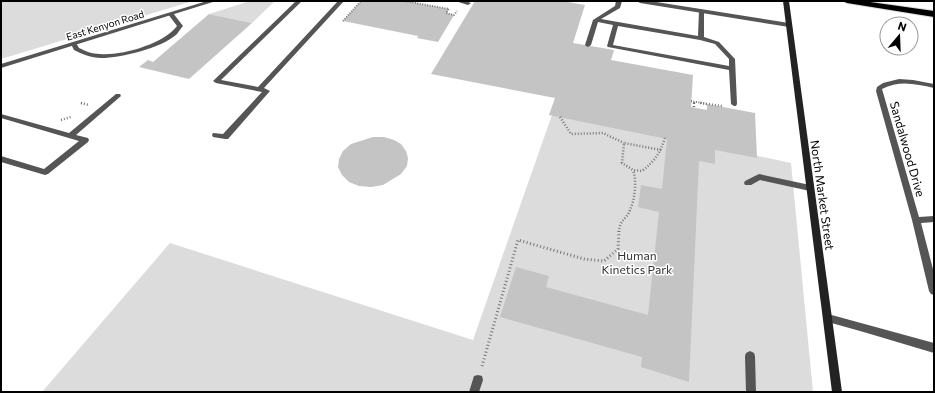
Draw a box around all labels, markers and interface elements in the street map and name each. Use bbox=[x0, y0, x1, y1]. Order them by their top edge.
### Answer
street label: East Kenyon Road bbox=[65, 7, 146, 43]
north arrow bbox=[879, 16, 919, 56]
text: N bbox=[896, 19, 908, 34]
street label: Sandalwood Drive bbox=[888, 100, 928, 198]
street label: North Market Street bbox=[808, 139, 838, 251]
park label: Human Kinetics Park bbox=[601, 248, 673, 276]

